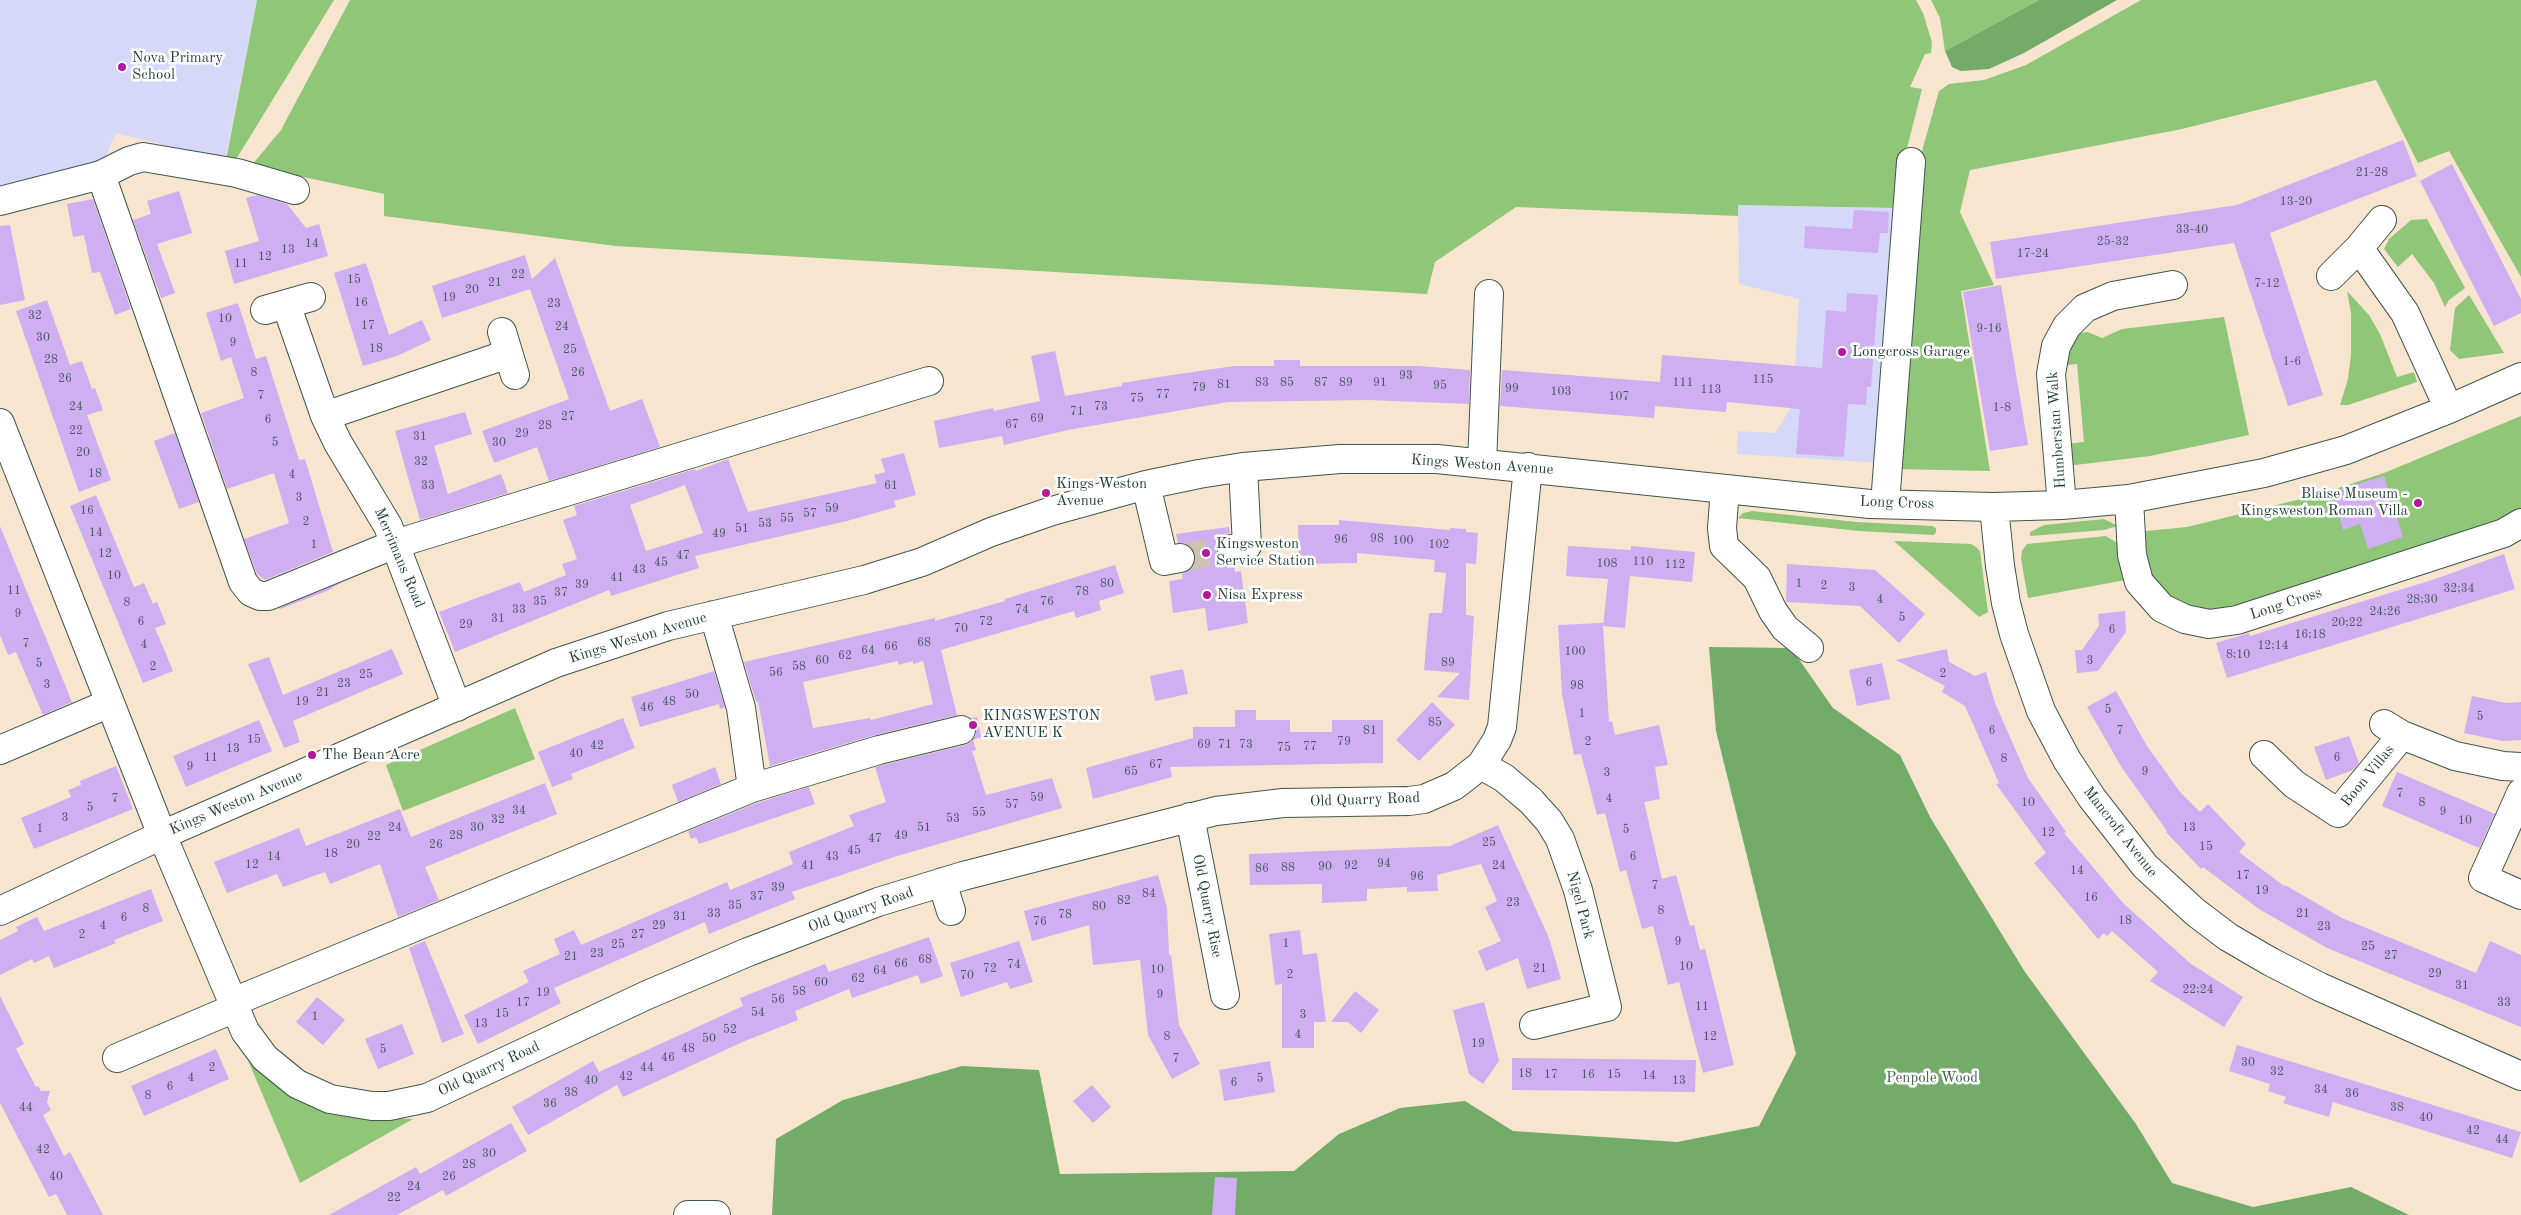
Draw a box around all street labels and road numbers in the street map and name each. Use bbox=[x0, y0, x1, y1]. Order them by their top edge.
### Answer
street label: Humberstan Walk bbox=[2044, 371, 2070, 489]
street label: Kings Weston Avenue bbox=[1410, 451, 1554, 479]
street label: Long Cross bbox=[1859, 493, 1935, 513]
street label: Merrimans Road bbox=[370, 505, 428, 611]
street label: Long Cross bbox=[2248, 584, 2324, 624]
street label: Kings Weston Avenue bbox=[567, 609, 709, 667]
street label: Boon Villas bbox=[2338, 741, 2398, 811]
street label: Kings Weston Avenue bbox=[167, 767, 305, 839]
street label: Mancroft Avenue bbox=[2079, 783, 2161, 881]
street label: Old Quarry Road bbox=[1310, 789, 1420, 811]
street label: Old Quarry Rise bbox=[1188, 853, 1226, 959]
street label: Nigel Park bbox=[1562, 869, 1598, 941]
street label: Old Quarry Road bbox=[806, 884, 916, 936]
street label: Old Quarry Road bbox=[435, 1038, 543, 1100]

